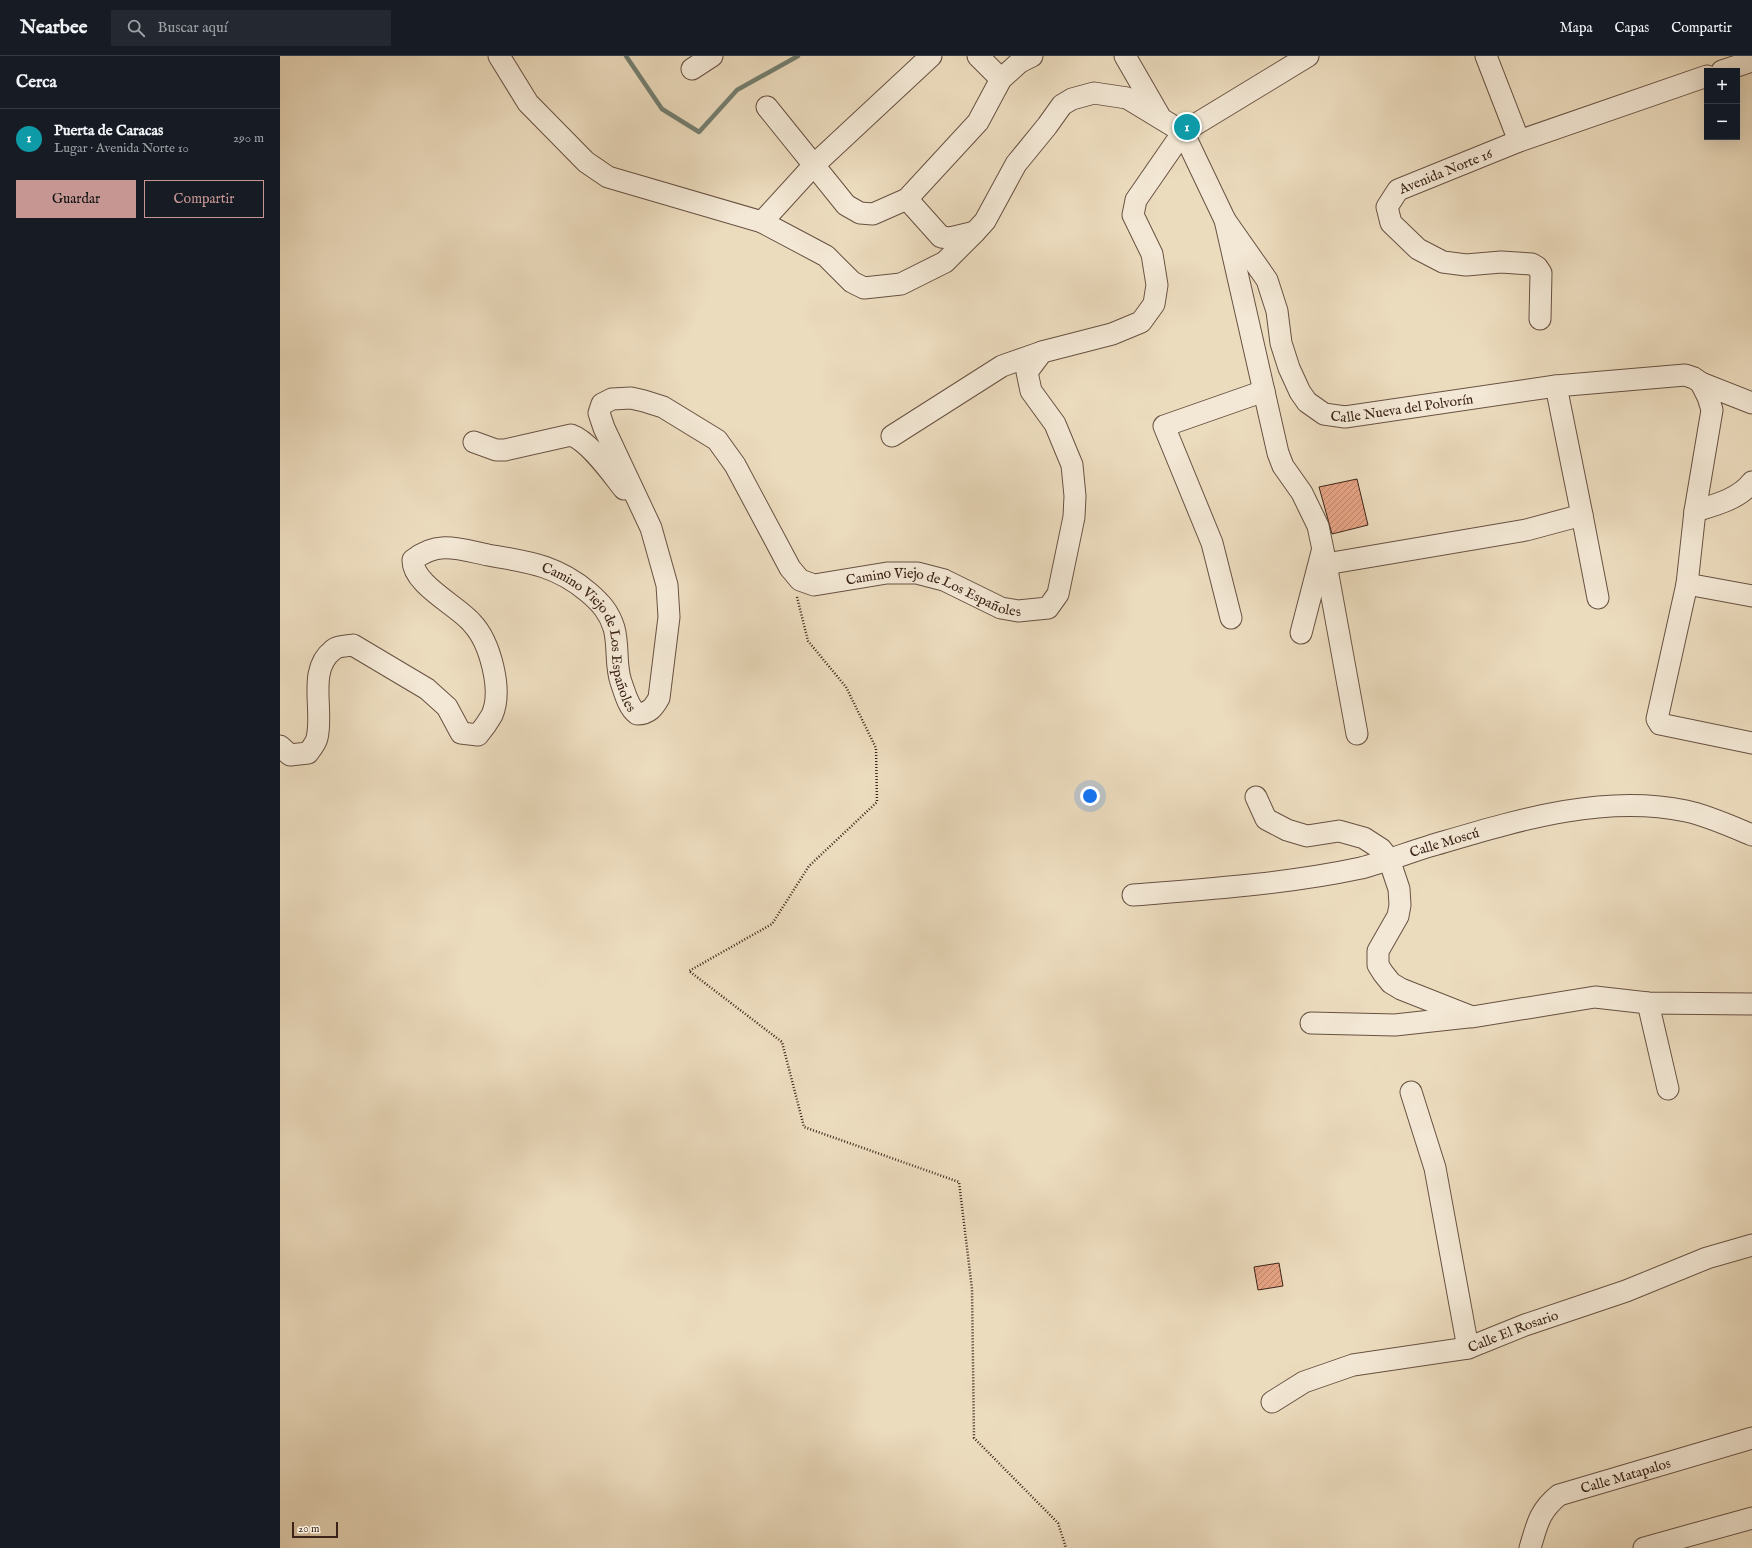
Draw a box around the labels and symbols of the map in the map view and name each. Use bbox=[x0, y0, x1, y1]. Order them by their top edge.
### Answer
pin: 1 bbox=[1174, 112, 1200, 142]
street label: Avenida Norte 16 bbox=[1395, 144, 1496, 199]
street label: Calle Nueva del Polvorín bbox=[1329, 390, 1475, 427]
street label: Camino Viejo de Los Españoles bbox=[539, 559, 640, 716]
street label: Camino Viejo de Los Españoles bbox=[845, 565, 1022, 621]
your location bbox=[1080, 786, 1100, 806]
street label: Calle Moscú bbox=[1407, 824, 1481, 862]
street label: Calle El Rosario bbox=[1465, 1306, 1561, 1357]
street label: Calle Matapalos bbox=[1578, 1454, 1673, 1498]
scale bar bbox=[292, 1520, 338, 1539]

